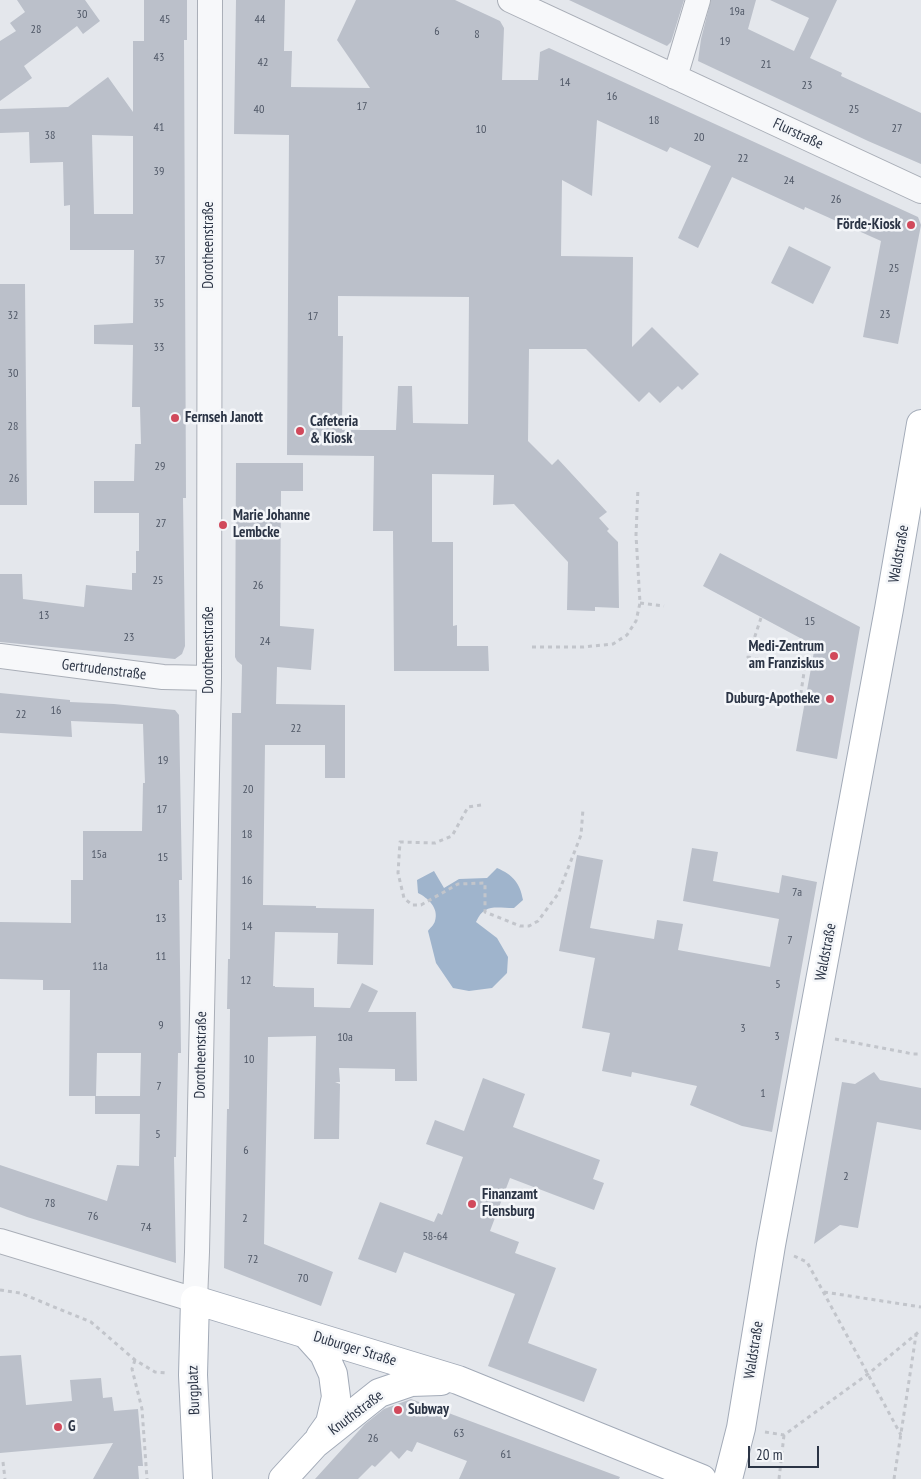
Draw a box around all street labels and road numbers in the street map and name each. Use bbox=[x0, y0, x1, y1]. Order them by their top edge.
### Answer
street label: Flurstraße bbox=[770, 115, 826, 153]
street label: Dorotheenstraße bbox=[200, 201, 218, 289]
street label: Waldstraße bbox=[885, 524, 913, 584]
street label: Dorotheenstraße bbox=[200, 606, 218, 694]
street label: Gertrudenstraße bbox=[61, 656, 147, 684]
street label: Waldstraße bbox=[812, 922, 840, 982]
street label: Dorotheenstraße bbox=[191, 1011, 211, 1099]
street label: Waldstraße bbox=[741, 1320, 767, 1380]
street label: Duburger Straße bbox=[311, 1328, 399, 1370]
street label: Burgplatz bbox=[184, 1365, 204, 1415]
street label: Knuthstraße bbox=[325, 1387, 387, 1439]

